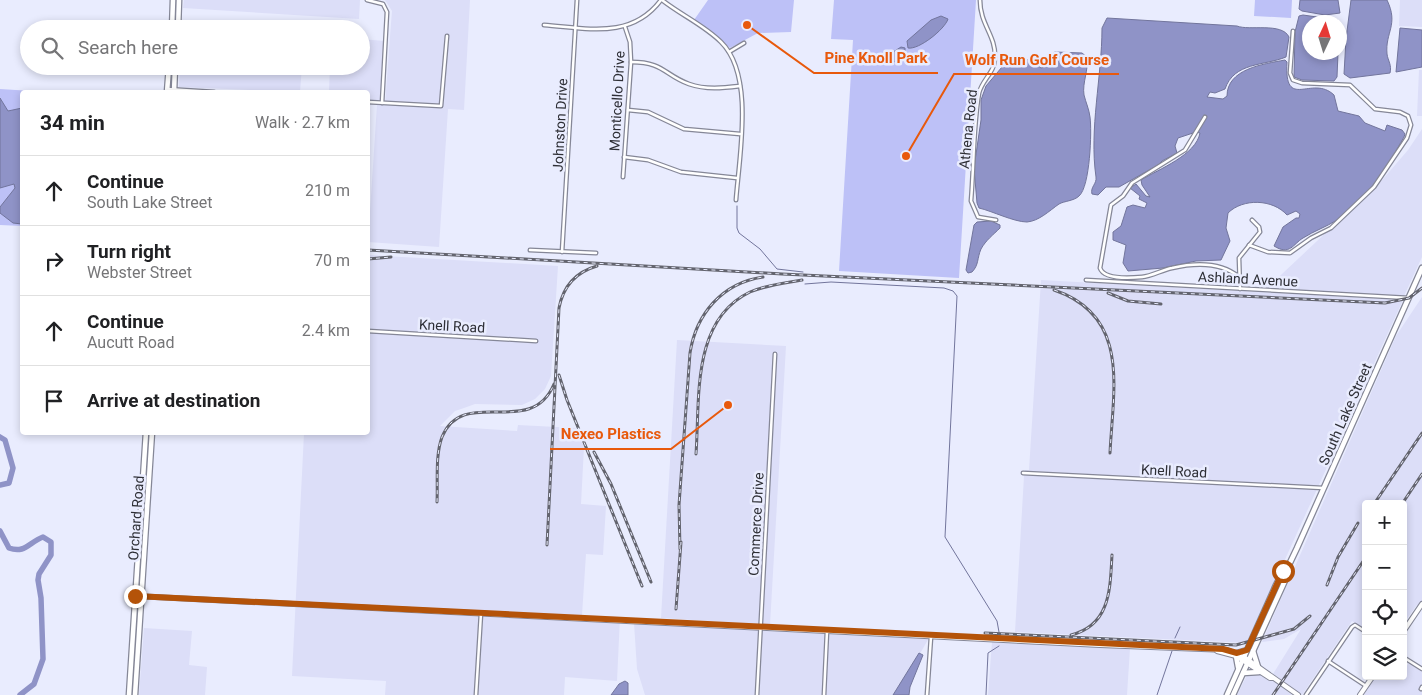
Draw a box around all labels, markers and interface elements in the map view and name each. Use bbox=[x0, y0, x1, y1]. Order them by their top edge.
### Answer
north arrow bbox=[1302, 15, 1347, 60]
search box bbox=[20, 20, 370, 75]
icon: search bbox=[38, 34, 66, 62]
text: Search here bbox=[78, 36, 178, 59]
callout: Pine Knoll Park bbox=[814, 43, 938, 73]
callout: Wolf Run Golf Course bbox=[954, 44, 1119, 74]
text: Pine Knoll Park bbox=[824, 49, 928, 67]
street label: Monticello Drive bbox=[606, 50, 628, 152]
text: Wolf Run Golf Course bbox=[965, 51, 1109, 69]
street label: Johnston Drive bbox=[550, 78, 570, 172]
street label: Athena Road bbox=[956, 89, 980, 169]
text: 34 min bbox=[40, 111, 105, 135]
text: Walk · 2.7 km bbox=[255, 113, 350, 132]
text: Continue bbox=[87, 170, 164, 193]
icon: ahead bbox=[40, 177, 68, 205]
text: 210 m bbox=[305, 181, 350, 200]
text: South Lake Street bbox=[87, 193, 212, 212]
text: Turn right bbox=[87, 240, 171, 263]
icon: right bbox=[40, 247, 68, 275]
text: 70 m bbox=[314, 251, 350, 270]
text: Webster Street bbox=[87, 263, 192, 282]
street label: Ashland Avenue bbox=[1198, 268, 1298, 290]
text: Continue bbox=[87, 310, 164, 333]
street label: Knell Road bbox=[419, 316, 485, 336]
icon: ahead bbox=[40, 317, 68, 345]
text: 2.4 km bbox=[302, 321, 350, 340]
text: Aucutt Road bbox=[87, 333, 175, 352]
street label: South Lake Street bbox=[1315, 360, 1375, 467]
icon: arrive bbox=[40, 387, 68, 415]
text: Arrive at destination bbox=[87, 389, 260, 412]
callout: Nexeo Plastics bbox=[550, 419, 671, 449]
text: Nexeo Plastics bbox=[561, 425, 661, 443]
street label: Knell Road bbox=[1141, 461, 1207, 481]
street label: Commerce Drive bbox=[745, 472, 767, 576]
street label: Orchard Road bbox=[125, 475, 147, 561]
map controls bbox=[1362, 500, 1407, 680]
button: + bbox=[1362, 500, 1407, 545]
button: − bbox=[1362, 545, 1407, 590]
route start bbox=[1272, 560, 1295, 583]
route end bbox=[124, 585, 147, 608]
button: locate bbox=[1362, 590, 1407, 635]
button: layers bbox=[1362, 635, 1407, 680]

